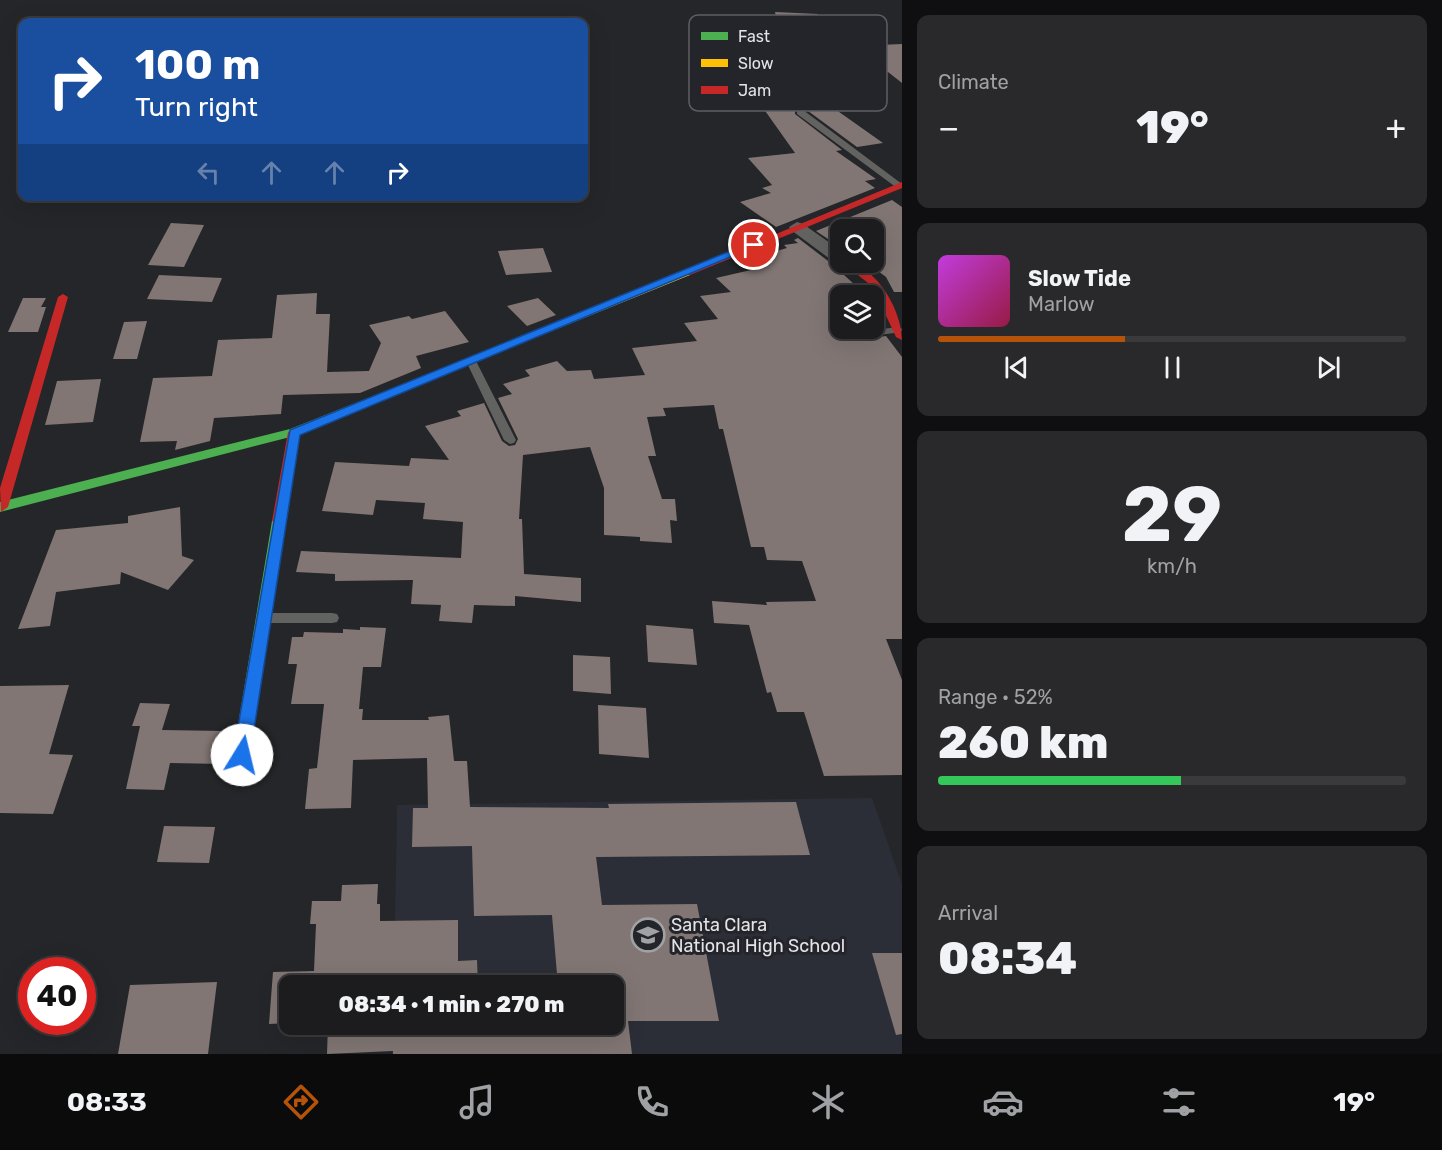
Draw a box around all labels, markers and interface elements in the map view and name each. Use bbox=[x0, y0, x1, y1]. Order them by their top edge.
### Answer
legend bbox=[689, 15, 887, 111]
text: Fast bbox=[738, 27, 770, 46]
text: 100 m bbox=[135, 40, 260, 90]
icon: right bbox=[36, 42, 114, 120]
text: Slow bbox=[738, 54, 774, 73]
text: Climate bbox=[938, 70, 1009, 94]
text: Jam bbox=[738, 81, 771, 100]
text: Turn right bbox=[135, 91, 258, 123]
text: 19° bbox=[1136, 101, 1209, 154]
text: − bbox=[938, 108, 959, 147]
text: + bbox=[1385, 108, 1406, 147]
icon: left bbox=[192, 156, 225, 189]
icon: ahead bbox=[255, 156, 288, 189]
icon: ahead bbox=[318, 156, 351, 189]
icon: right bbox=[381, 156, 414, 189]
pin bbox=[728, 219, 779, 270]
map controls bbox=[830, 219, 884, 339]
button: search bbox=[830, 219, 884, 273]
icon: arrive bbox=[737, 228, 770, 261]
text: Slow Tide bbox=[1028, 265, 1131, 292]
button: layers bbox=[830, 285, 884, 339]
text: Marlow bbox=[1028, 292, 1095, 316]
icon: previous bbox=[1000, 351, 1033, 384]
icon: pause bbox=[1156, 351, 1189, 384]
icon: next bbox=[1312, 351, 1345, 384]
text: 29 bbox=[1122, 468, 1222, 561]
text: km/h bbox=[1147, 554, 1197, 578]
text: Range · 52% bbox=[938, 685, 1053, 709]
text: 260 km bbox=[938, 716, 1108, 769]
position arrow bbox=[210, 723, 274, 787]
text: Arrival bbox=[938, 901, 998, 925]
place label: Santa Clara National High School bbox=[671, 914, 845, 957]
school or university icon: Santa Clara National High School bbox=[630, 917, 666, 953]
text: 08:34 bbox=[938, 932, 1077, 985]
speed limit sign: 40 bbox=[18, 957, 96, 1035]
text: 08:34 · 1 min · 270 m bbox=[339, 991, 564, 1018]
icon: directions bbox=[280, 1081, 322, 1123]
icon: music bbox=[456, 1081, 498, 1123]
icon: phone bbox=[631, 1081, 673, 1123]
icon: climate bbox=[807, 1081, 849, 1123]
icon: car bbox=[982, 1081, 1024, 1123]
icon: filters bbox=[1158, 1081, 1200, 1123]
text: 08:33 bbox=[67, 1086, 147, 1118]
text: 19° bbox=[1333, 1086, 1375, 1118]

